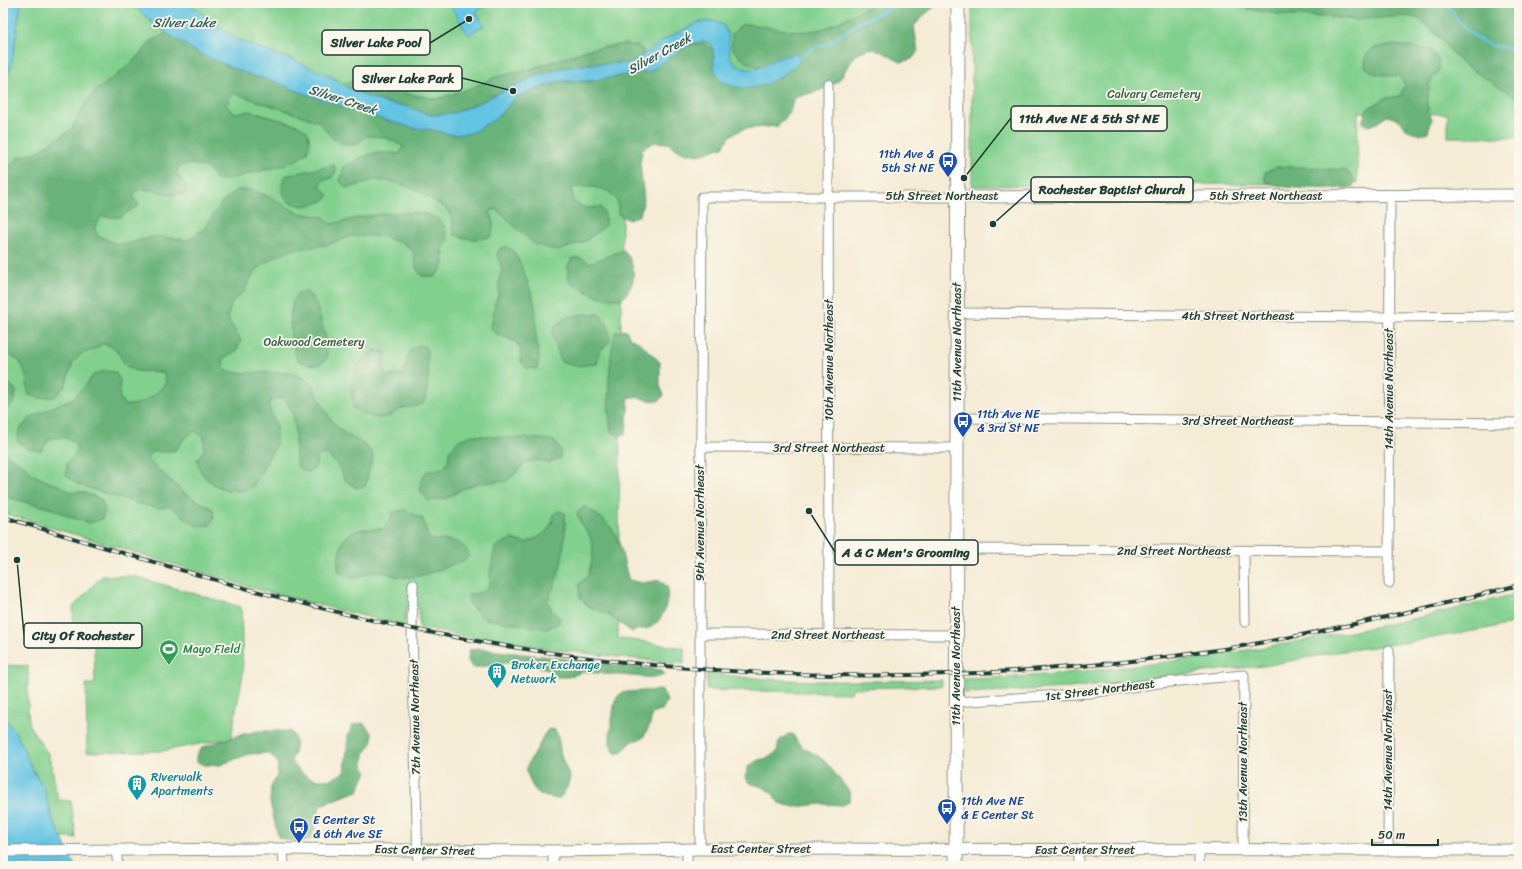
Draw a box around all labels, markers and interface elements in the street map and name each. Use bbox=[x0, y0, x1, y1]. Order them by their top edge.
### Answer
water label: Silver Lake bbox=[152, 11, 217, 34]
water label: Silver Creek bbox=[623, 25, 697, 81]
callout: Silver Lake Pool bbox=[322, 30, 430, 55]
text: Silver Lake Pool bbox=[330, 31, 423, 54]
callout: Silver Lake Park bbox=[353, 66, 462, 91]
text: Silver Lake Park bbox=[361, 67, 454, 90]
water label: Silver Creek bbox=[306, 78, 382, 122]
park label: Calvary Cemetery bbox=[1107, 83, 1202, 105]
callout: 11th Ave NE & 5th St NE bbox=[1011, 106, 1167, 131]
text: 11th Ave NE & 5th St NE bbox=[1019, 107, 1161, 130]
place label: 11th Ave & 5th St NE bbox=[879, 143, 935, 179]
bus stop icon: 11th Ave & 5th St NE bbox=[937, 150, 959, 178]
callout: Rochester Baptist Church bbox=[1031, 177, 1193, 202]
text: Rochester Baptist Church bbox=[1038, 178, 1185, 201]
street label: 5th Street Northeast bbox=[885, 185, 999, 207]
street label: 5th Street Northeast bbox=[1209, 185, 1323, 207]
street label: 11th Avenue Northeast bbox=[946, 281, 968, 402]
street label: 10th Avenue Northeast bbox=[818, 298, 840, 421]
street label: 4th Street Northeast bbox=[1181, 305, 1295, 327]
street label: 14th Avenue Northeast bbox=[1378, 327, 1400, 450]
park label: Oakwood Cemetery bbox=[263, 331, 365, 353]
place label: 11th Ave NE & 3rd St NE bbox=[977, 403, 1041, 439]
bus stop icon: 11th Ave NE & 3rd St NE bbox=[952, 410, 974, 438]
street label: 3rd Street Northeast bbox=[1182, 410, 1294, 432]
street label: 3rd Street Northeast bbox=[773, 437, 885, 459]
street label: 9th Avenue Northeast bbox=[689, 464, 711, 581]
callout: A & C Men's Grooming bbox=[835, 540, 978, 565]
street label: 2nd Street Northeast bbox=[1117, 540, 1231, 562]
text: A & C Men's Grooming bbox=[841, 541, 970, 564]
street label: 11th Avenue Northeast bbox=[945, 605, 967, 726]
callout: City Of Rochester bbox=[24, 623, 142, 648]
text: City Of Rochester bbox=[31, 624, 136, 647]
street label: 2nd Street Northeast bbox=[771, 624, 885, 646]
sports icon: Mayo Field bbox=[158, 638, 180, 666]
place label: Mayo Field bbox=[183, 638, 241, 660]
place label: Broker Exchange Network bbox=[511, 654, 600, 690]
street label: 7th Avenue Northeast bbox=[403, 658, 427, 775]
building icon: Broker Exchange Network bbox=[486, 661, 508, 689]
street label: 1st Street Northeast bbox=[1044, 672, 1156, 708]
street label: 14th Avenue Northeast bbox=[1377, 688, 1399, 811]
street label: 13th Avenue Northeast bbox=[1232, 700, 1254, 822]
place label: Riverwalk Apartments bbox=[150, 766, 214, 802]
building icon: Riverwalk Apartments bbox=[126, 773, 148, 801]
place label: 11th Ave NE & E Center St bbox=[961, 790, 1034, 826]
bus stop icon: 11th Ave NE & E Center St bbox=[936, 797, 958, 825]
place label: E Center St & 6th Ave SE bbox=[313, 809, 383, 845]
bus stop icon: E Center St & 6th Ave SE bbox=[288, 816, 310, 844]
scale bar bbox=[1372, 821, 1438, 847]
text: 50 m bbox=[1378, 824, 1405, 846]
street label: East Center Street bbox=[374, 838, 476, 862]
street label: East Center Street bbox=[711, 838, 811, 860]
street label: East Center Street bbox=[1035, 839, 1135, 861]

